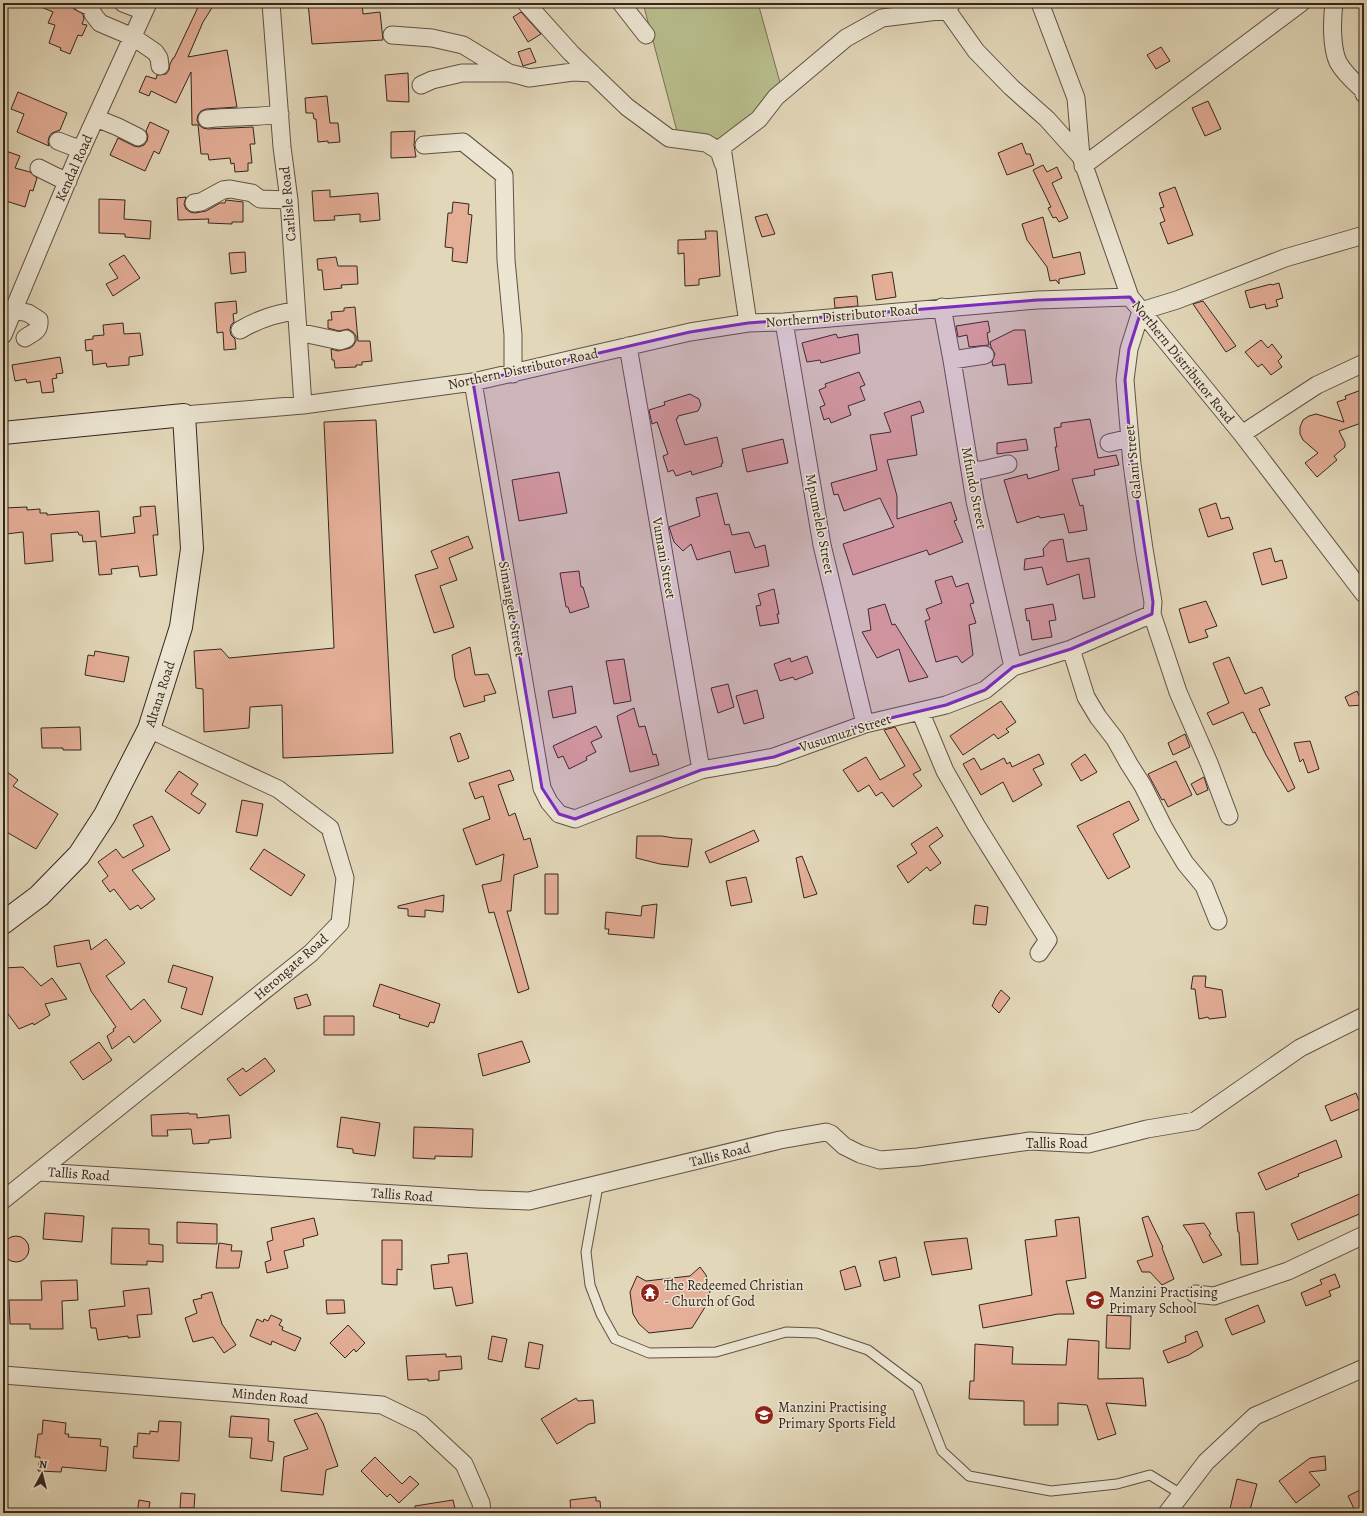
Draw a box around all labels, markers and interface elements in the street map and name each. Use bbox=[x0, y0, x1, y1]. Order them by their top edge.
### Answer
street label: Kendal Road bbox=[51, 131, 97, 205]
street label: Carlisle Road bbox=[275, 165, 301, 242]
street label: Northern Distributor Road bbox=[1127, 296, 1239, 428]
street label: Northern Distributor Road bbox=[765, 300, 920, 332]
street label: Northern Distributor Road bbox=[446, 344, 600, 394]
street label: Galani Street bbox=[1120, 424, 1146, 500]
street label: Mfundo Street bbox=[957, 445, 991, 531]
street label: Mpumelelo Street bbox=[801, 472, 839, 576]
street label: Vumani Street bbox=[647, 515, 681, 601]
street label: Simangele Street bbox=[494, 559, 530, 659]
street label: Altana Road bbox=[140, 658, 180, 730]
street label: Vusumuzi Street bbox=[796, 709, 894, 757]
street label: Herongate Road bbox=[250, 929, 333, 1005]
street label: Tallis Road bbox=[1026, 1134, 1088, 1153]
street label: Tallis Road bbox=[688, 1138, 753, 1172]
street label: Tallis Road bbox=[48, 1162, 111, 1186]
street label: Tallis Road bbox=[371, 1183, 434, 1207]
place label: The Redeemed Christian - Church of God bbox=[664, 1276, 804, 1311]
temple icon: The Redeemed Christian - Church of God bbox=[639, 1282, 661, 1304]
place label: Manzini Practising Primary School bbox=[1109, 1283, 1218, 1318]
school or university icon: Manzini Practising Primary School bbox=[1084, 1289, 1106, 1311]
street label: Minden Road bbox=[231, 1383, 310, 1409]
place label: Manzini Practising Primary Sports Field bbox=[778, 1398, 896, 1433]
school or university icon: Manzini Practising Primary Sports Field bbox=[753, 1404, 775, 1426]
north arrow bbox=[22, 1454, 62, 1494]
text: N bbox=[38, 1457, 48, 1473]

